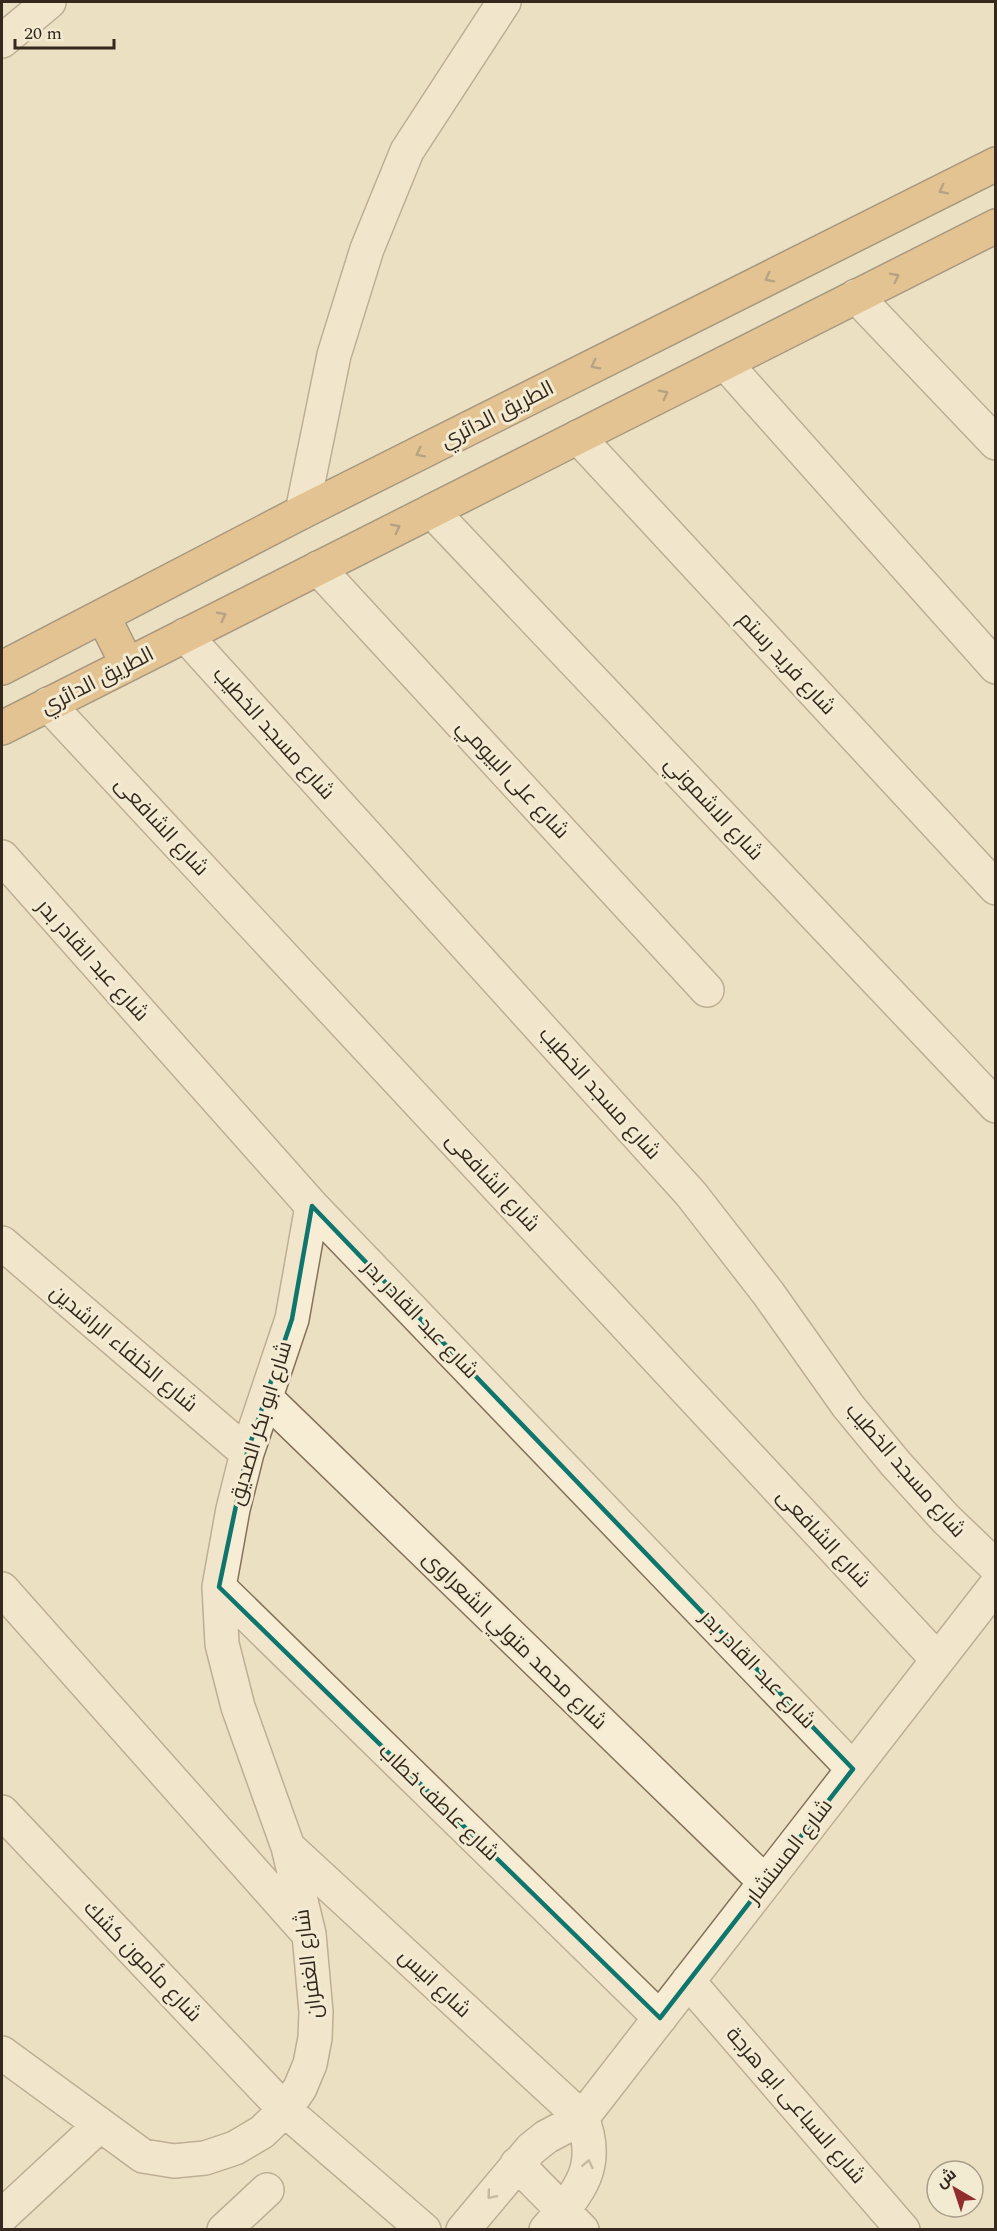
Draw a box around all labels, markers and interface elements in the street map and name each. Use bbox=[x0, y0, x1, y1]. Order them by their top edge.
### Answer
scale bar bbox=[15, 12, 114, 50]
text: 20 m bbox=[24, 20, 62, 47]
one-way arrow bbox=[939, 183, 950, 195]
one-way arrow bbox=[764, 271, 775, 282]
one-way arrow bbox=[888, 273, 899, 284]
one-way arrow bbox=[590, 358, 601, 370]
street label: الطريق الدائري bbox=[435, 373, 560, 457]
one-way arrow bbox=[658, 389, 669, 401]
one-way arrow bbox=[416, 445, 427, 457]
one-way arrow bbox=[390, 524, 401, 536]
street label: شارع فريد رستم bbox=[730, 605, 843, 723]
one-way arrow bbox=[216, 612, 227, 623]
street label: الطريق الدائري bbox=[35, 639, 160, 723]
street label: شارع مسجد الخطيب bbox=[205, 660, 342, 807]
street label: شارع على البيومي bbox=[448, 713, 576, 847]
street label: شارع الاشموني bbox=[656, 749, 770, 868]
street label: شارع الشافعى bbox=[107, 770, 216, 884]
street label: شارع عبد القادر بدر bbox=[28, 891, 156, 1029]
street label: شارع مسجد الخطيب bbox=[531, 1020, 668, 1167]
street label: شارع الشافعى bbox=[438, 1126, 547, 1240]
street label: شارع عبد القادر بدر bbox=[354, 1252, 486, 1387]
street label: شارع الخلفاء الراشدين bbox=[42, 1277, 205, 1420]
street label: شارع ابو بكر الصديق bbox=[221, 1337, 301, 1510]
street label: شارع مسجد الخطيب bbox=[837, 1396, 973, 1545]
street label: شارع الشافعى bbox=[769, 1482, 878, 1596]
street label: شارع محمد متولي الشعراوى bbox=[415, 1544, 614, 1738]
street label: شارع عبد القادر بدر bbox=[691, 1602, 823, 1737]
street label: شارع عاطف خطاب bbox=[370, 1736, 506, 1869]
street label: شارع المستشار bbox=[738, 1792, 841, 1912]
street label: شارع مأمون كشك bbox=[76, 1893, 209, 2030]
street label: شارع الغفران bbox=[286, 1907, 332, 2020]
street label: شارع انيس bbox=[391, 1941, 478, 2026]
street label: شارع السباعى ابو هرجة bbox=[718, 2020, 873, 2191]
one-way arrow bbox=[581, 2159, 594, 2169]
north arrow bbox=[925, 2159, 985, 2219]
text: ش bbox=[931, 2162, 962, 2194]
one-way arrow bbox=[487, 2188, 498, 2199]

